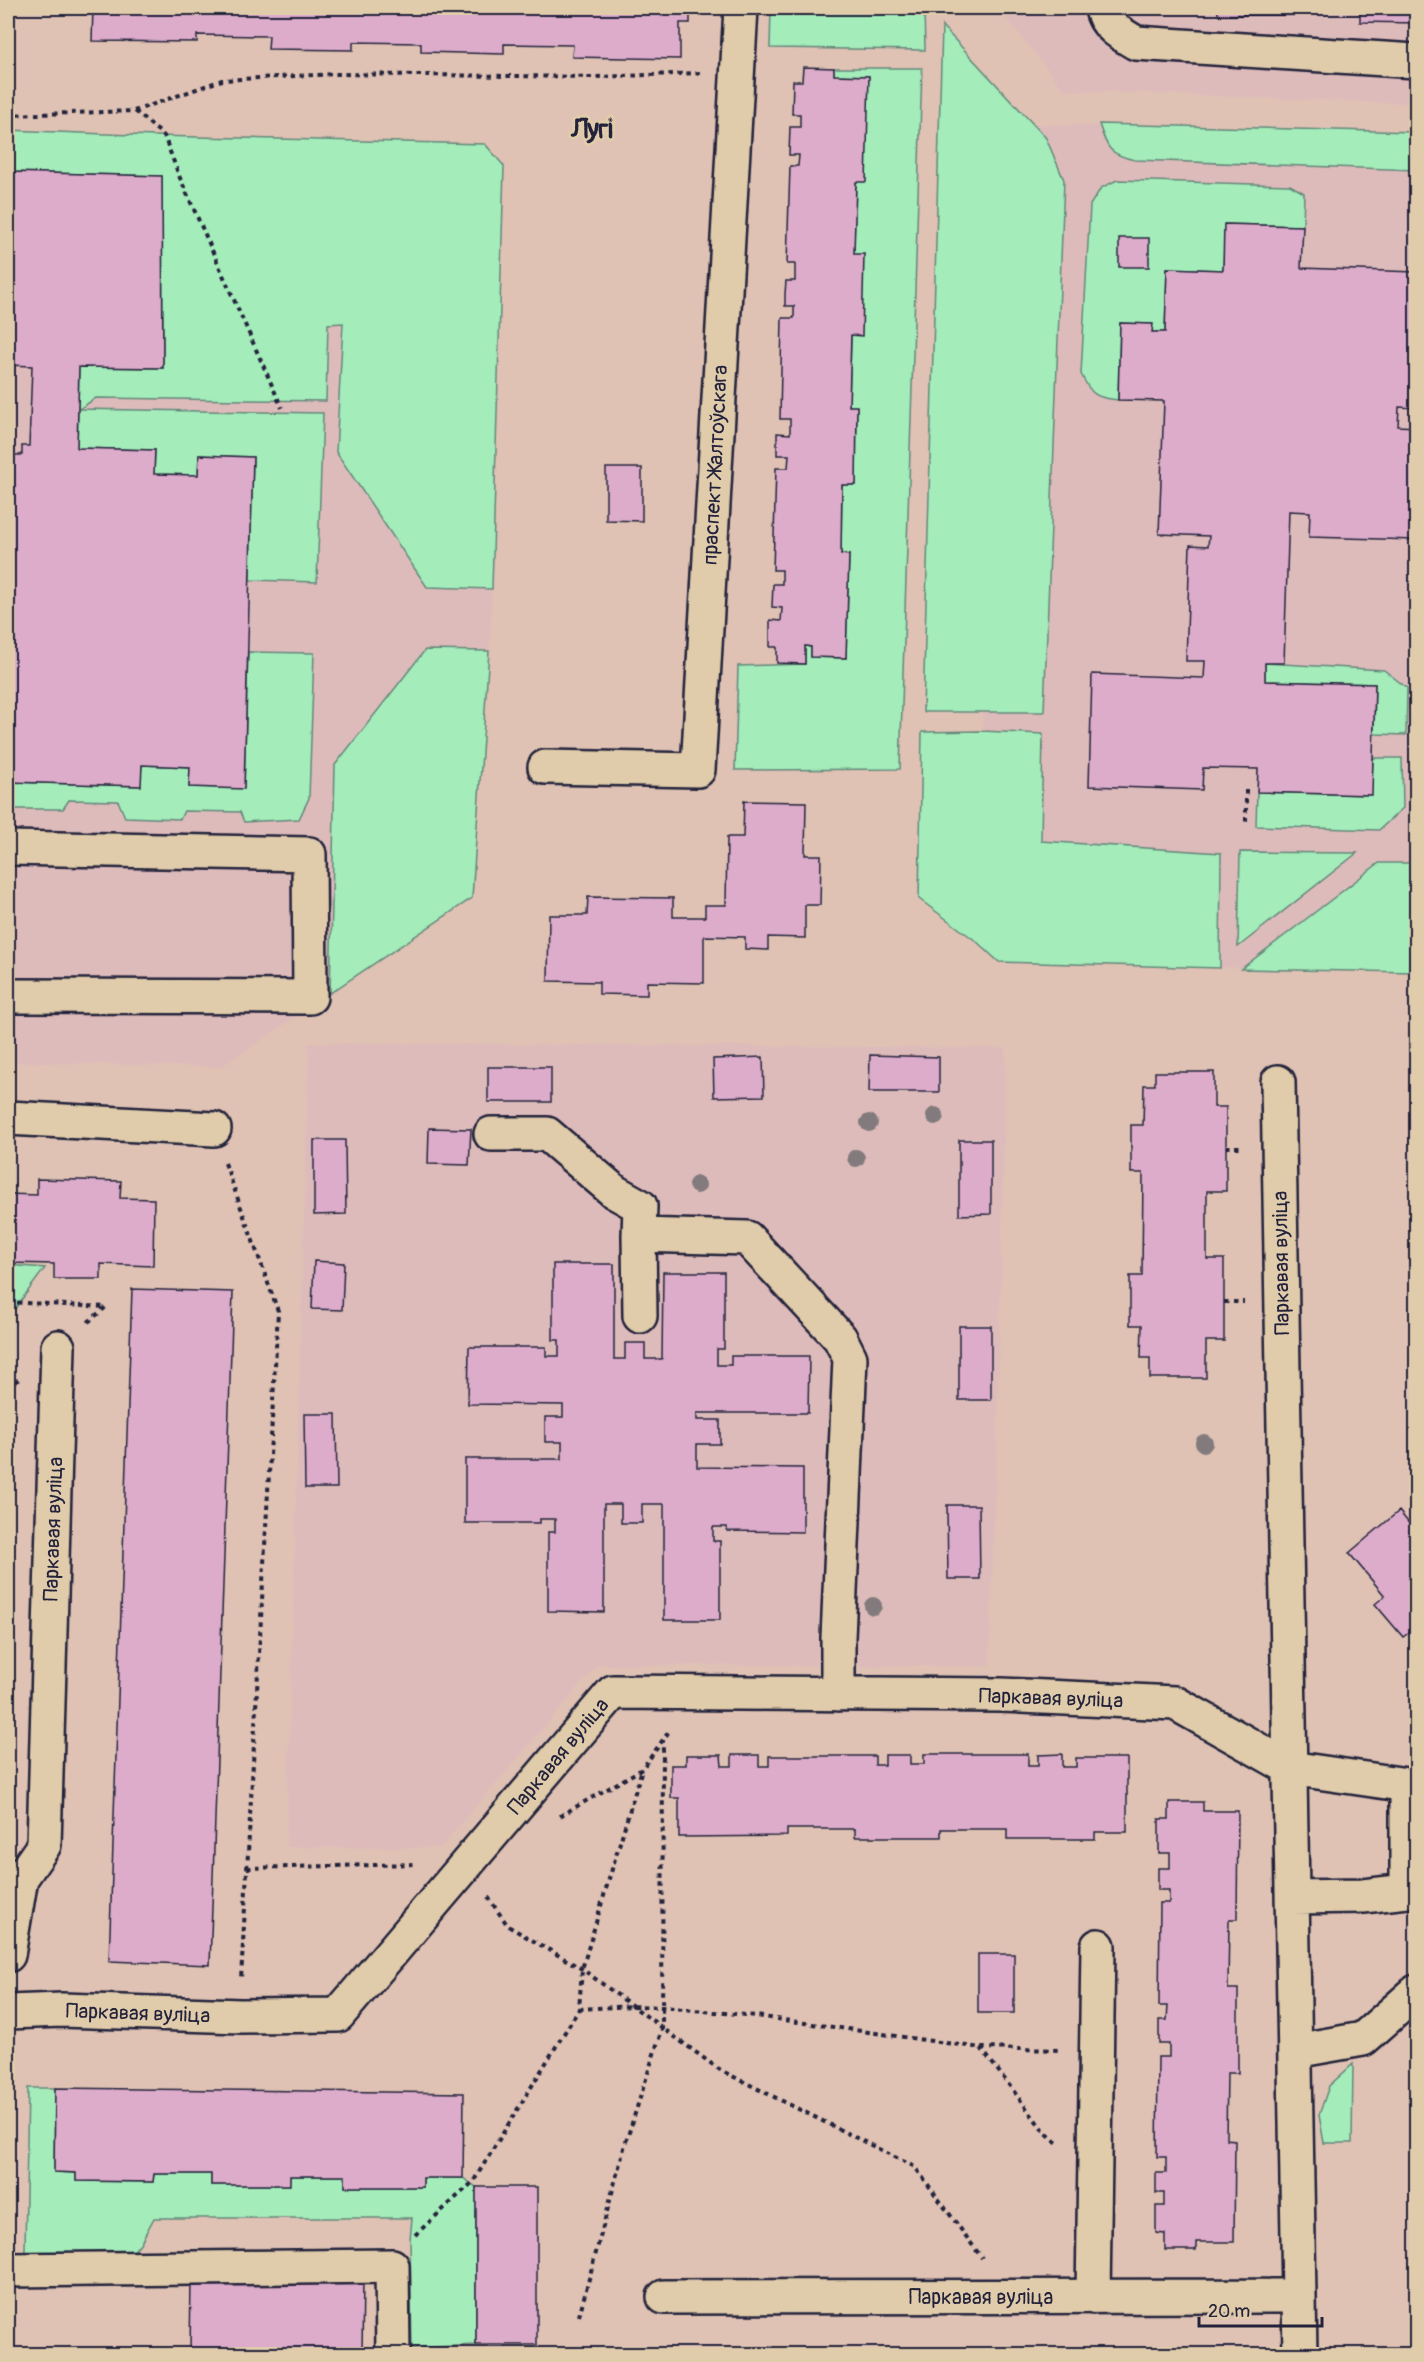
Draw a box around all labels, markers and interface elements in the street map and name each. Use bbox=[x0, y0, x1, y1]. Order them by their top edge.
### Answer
district label: Лугі bbox=[570, 113, 613, 146]
street label: праспект Жалтоўскага bbox=[697, 364, 734, 566]
street label: Паркавая вуліца bbox=[1267, 1191, 1296, 1335]
street label: Паркавая вуліца bbox=[37, 1456, 70, 1602]
street label: Паркавая вуліца bbox=[978, 1682, 1124, 1715]
street label: Паркавая вуліца bbox=[502, 1692, 615, 1820]
street label: Паркавая вуліца bbox=[65, 1997, 211, 2030]
street label: Паркавая вуліца bbox=[909, 2284, 1053, 2311]
scale bar bbox=[1199, 2290, 1322, 2328]
text: 20 m bbox=[1208, 2300, 1250, 2323]

